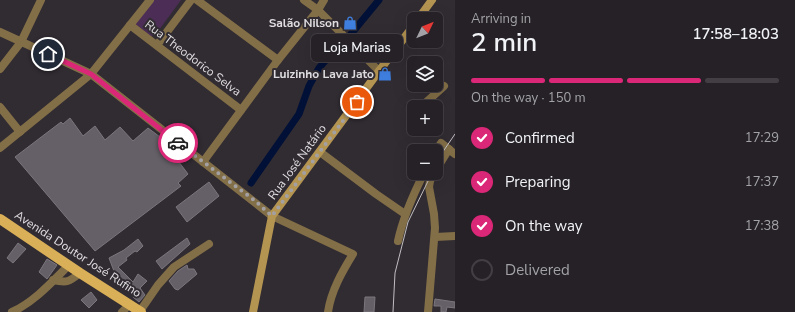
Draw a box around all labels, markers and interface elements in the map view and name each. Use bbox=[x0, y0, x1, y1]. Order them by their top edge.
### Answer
text: Arriving in bbox=[471, 10, 531, 28]
north arrow bbox=[407, 12, 443, 48]
map controls bbox=[407, 12, 443, 180]
place label: Salão Nilson bbox=[269, 15, 339, 31]
shop icon: Salão Nilson bbox=[342, 15, 358, 31]
street label: Rua Theodorico Selva bbox=[142, 16, 244, 100]
text: 17:58–18:03 bbox=[692, 24, 779, 44]
text: 2 min bbox=[471, 25, 537, 60]
callout: Loja Marias bbox=[311, 34, 403, 62]
pin bbox=[31, 37, 65, 71]
text: Loja Marias bbox=[323, 39, 391, 57]
icon: home bbox=[37, 43, 59, 65]
button: layers bbox=[407, 56, 443, 92]
place label: Luizinho Lava Jato bbox=[273, 66, 374, 82]
shop icon: Luizinho Lava Jato bbox=[377, 66, 393, 82]
pin bbox=[340, 85, 374, 119]
text: On the way · 150 m bbox=[471, 89, 586, 107]
icon: bag bbox=[346, 91, 368, 113]
button: + bbox=[407, 100, 443, 136]
street label: Rua José Natário bbox=[264, 121, 330, 203]
courier bbox=[158, 123, 198, 163]
icon: check bbox=[471, 127, 493, 149]
text: Confirmed bbox=[505, 128, 575, 148]
text: 17:29 bbox=[745, 129, 779, 147]
icon: car bbox=[167, 132, 189, 154]
button: − bbox=[407, 144, 443, 180]
icon: check bbox=[471, 171, 493, 193]
text: Preparing bbox=[505, 172, 570, 192]
text: 17:37 bbox=[745, 173, 779, 191]
street label: Avenida Doutor José Rufino bbox=[11, 207, 145, 301]
icon: check bbox=[471, 215, 493, 237]
text: On the way bbox=[505, 216, 583, 236]
text: 17:38 bbox=[745, 217, 779, 235]
text: Delivered bbox=[505, 260, 570, 280]

